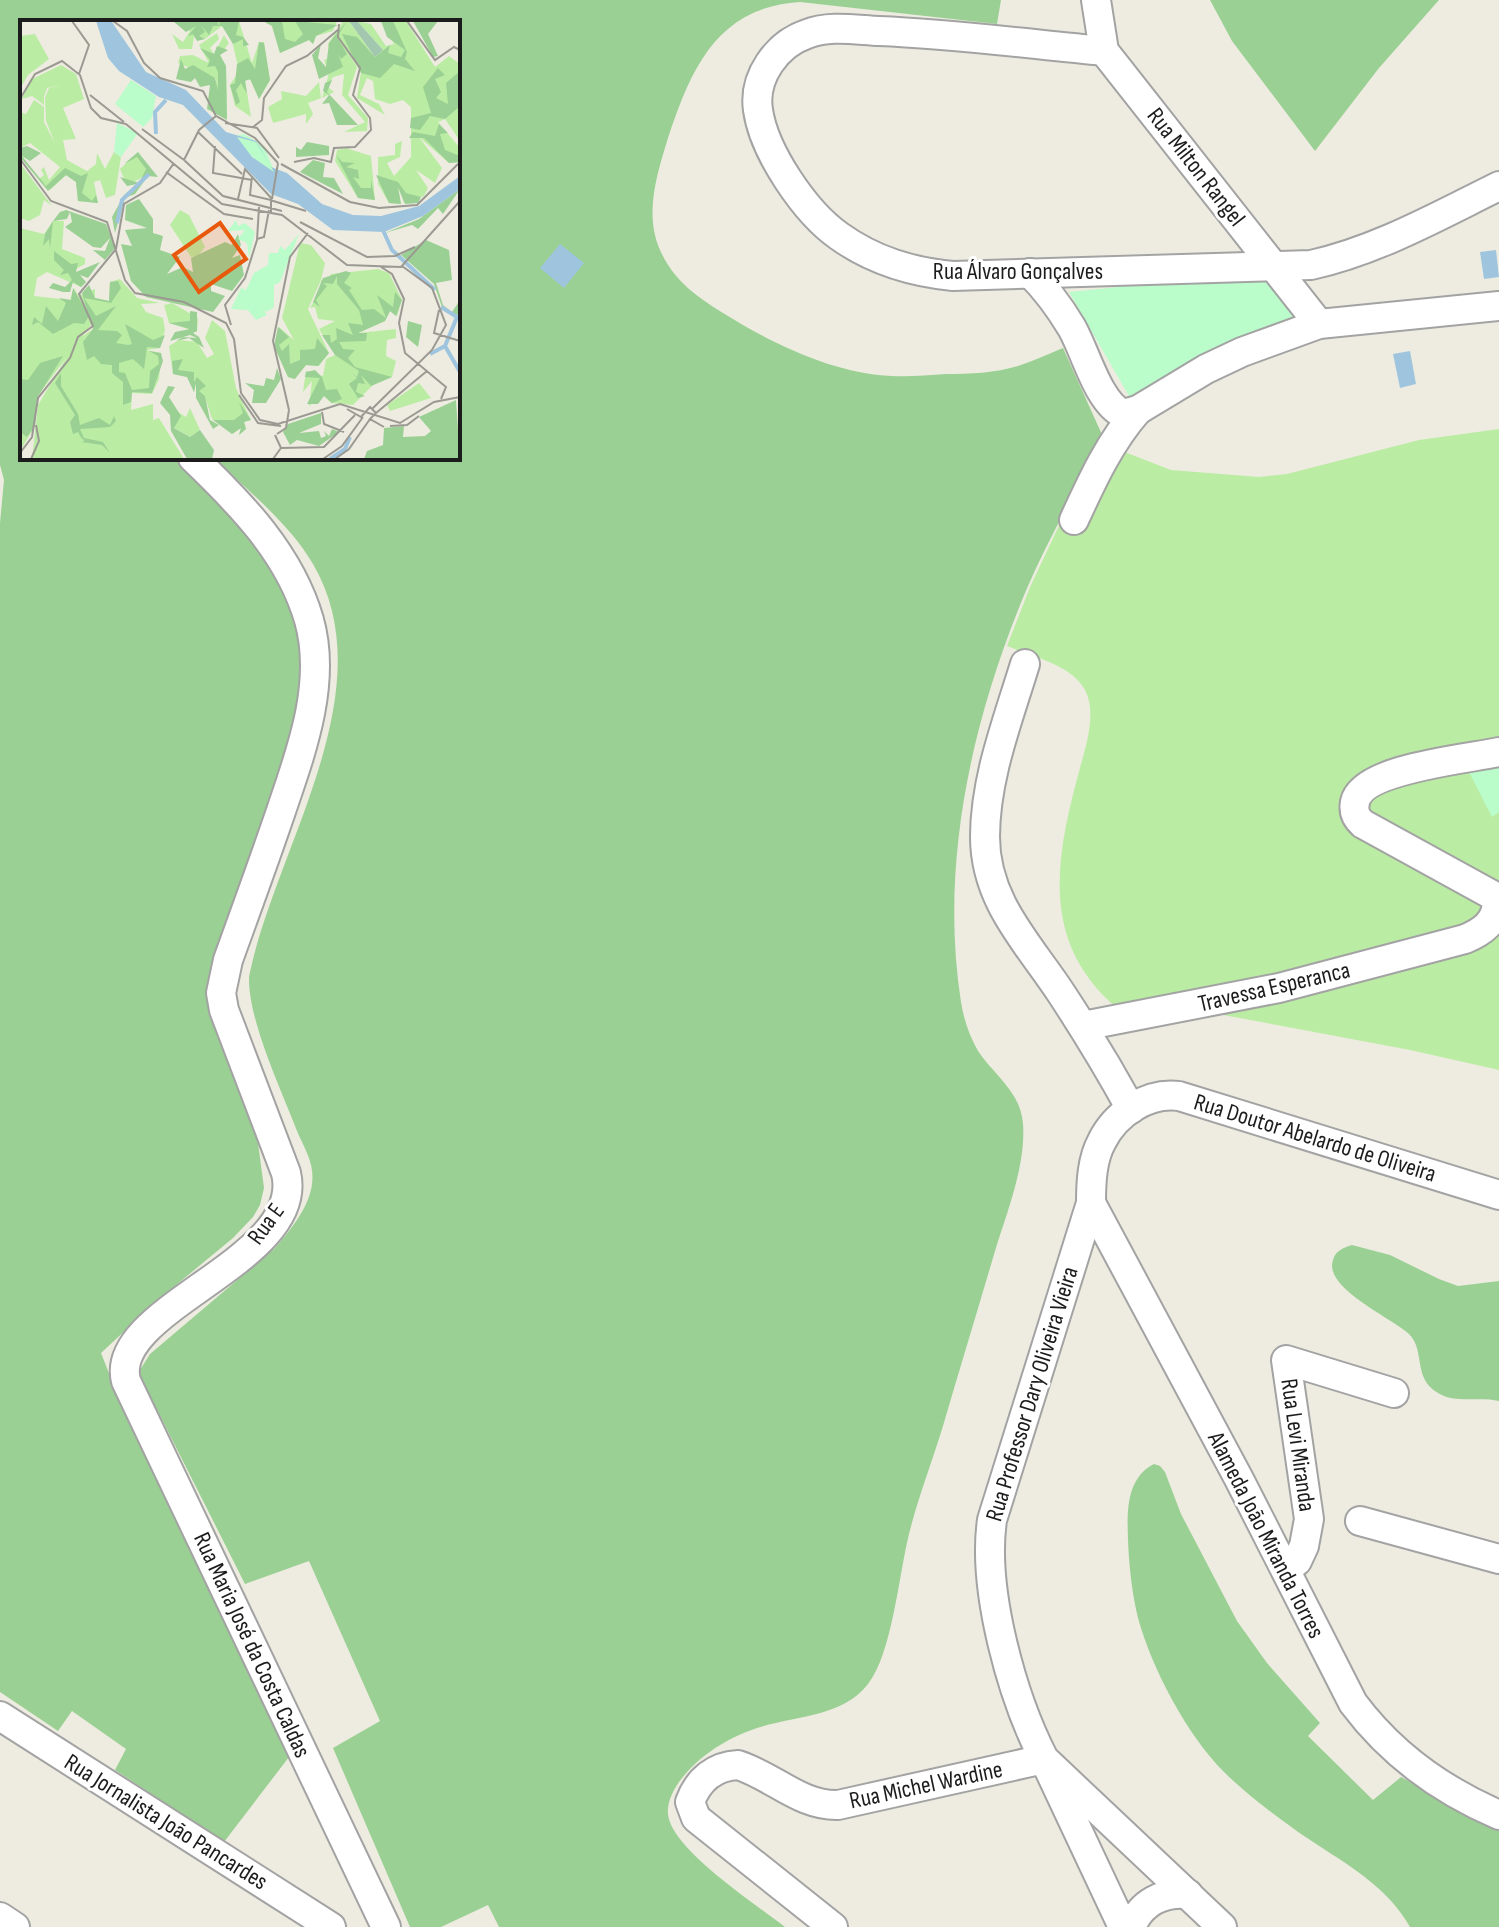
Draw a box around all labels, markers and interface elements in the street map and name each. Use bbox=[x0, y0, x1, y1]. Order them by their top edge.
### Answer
inset map bbox=[20, 20, 460, 460]
street label: Rua Milton Rangel bbox=[1141, 102, 1251, 232]
street label: Rua Álvaro Gonçalves bbox=[933, 257, 1103, 286]
street label: Travessa Esperanca bbox=[1195, 955, 1353, 1019]
street label: Rua Doutor Abelardo de Oliveira bbox=[1190, 1087, 1440, 1189]
street label: Rua E bbox=[241, 1198, 291, 1250]
street label: Rua Professor Dary Oliveira Vieira bbox=[979, 1263, 1085, 1525]
street label: Rua Levi Miranda bbox=[1274, 1377, 1322, 1513]
street label: Alameda João Miranda Torres bbox=[1201, 1426, 1331, 1643]
street label: Rua Maria José da Costa Caldas bbox=[187, 1528, 317, 1762]
street label: Rua Jornalista João Pancardes bbox=[59, 1748, 273, 1896]
street label: Rua Michel Wardine bbox=[847, 1755, 1005, 1815]

